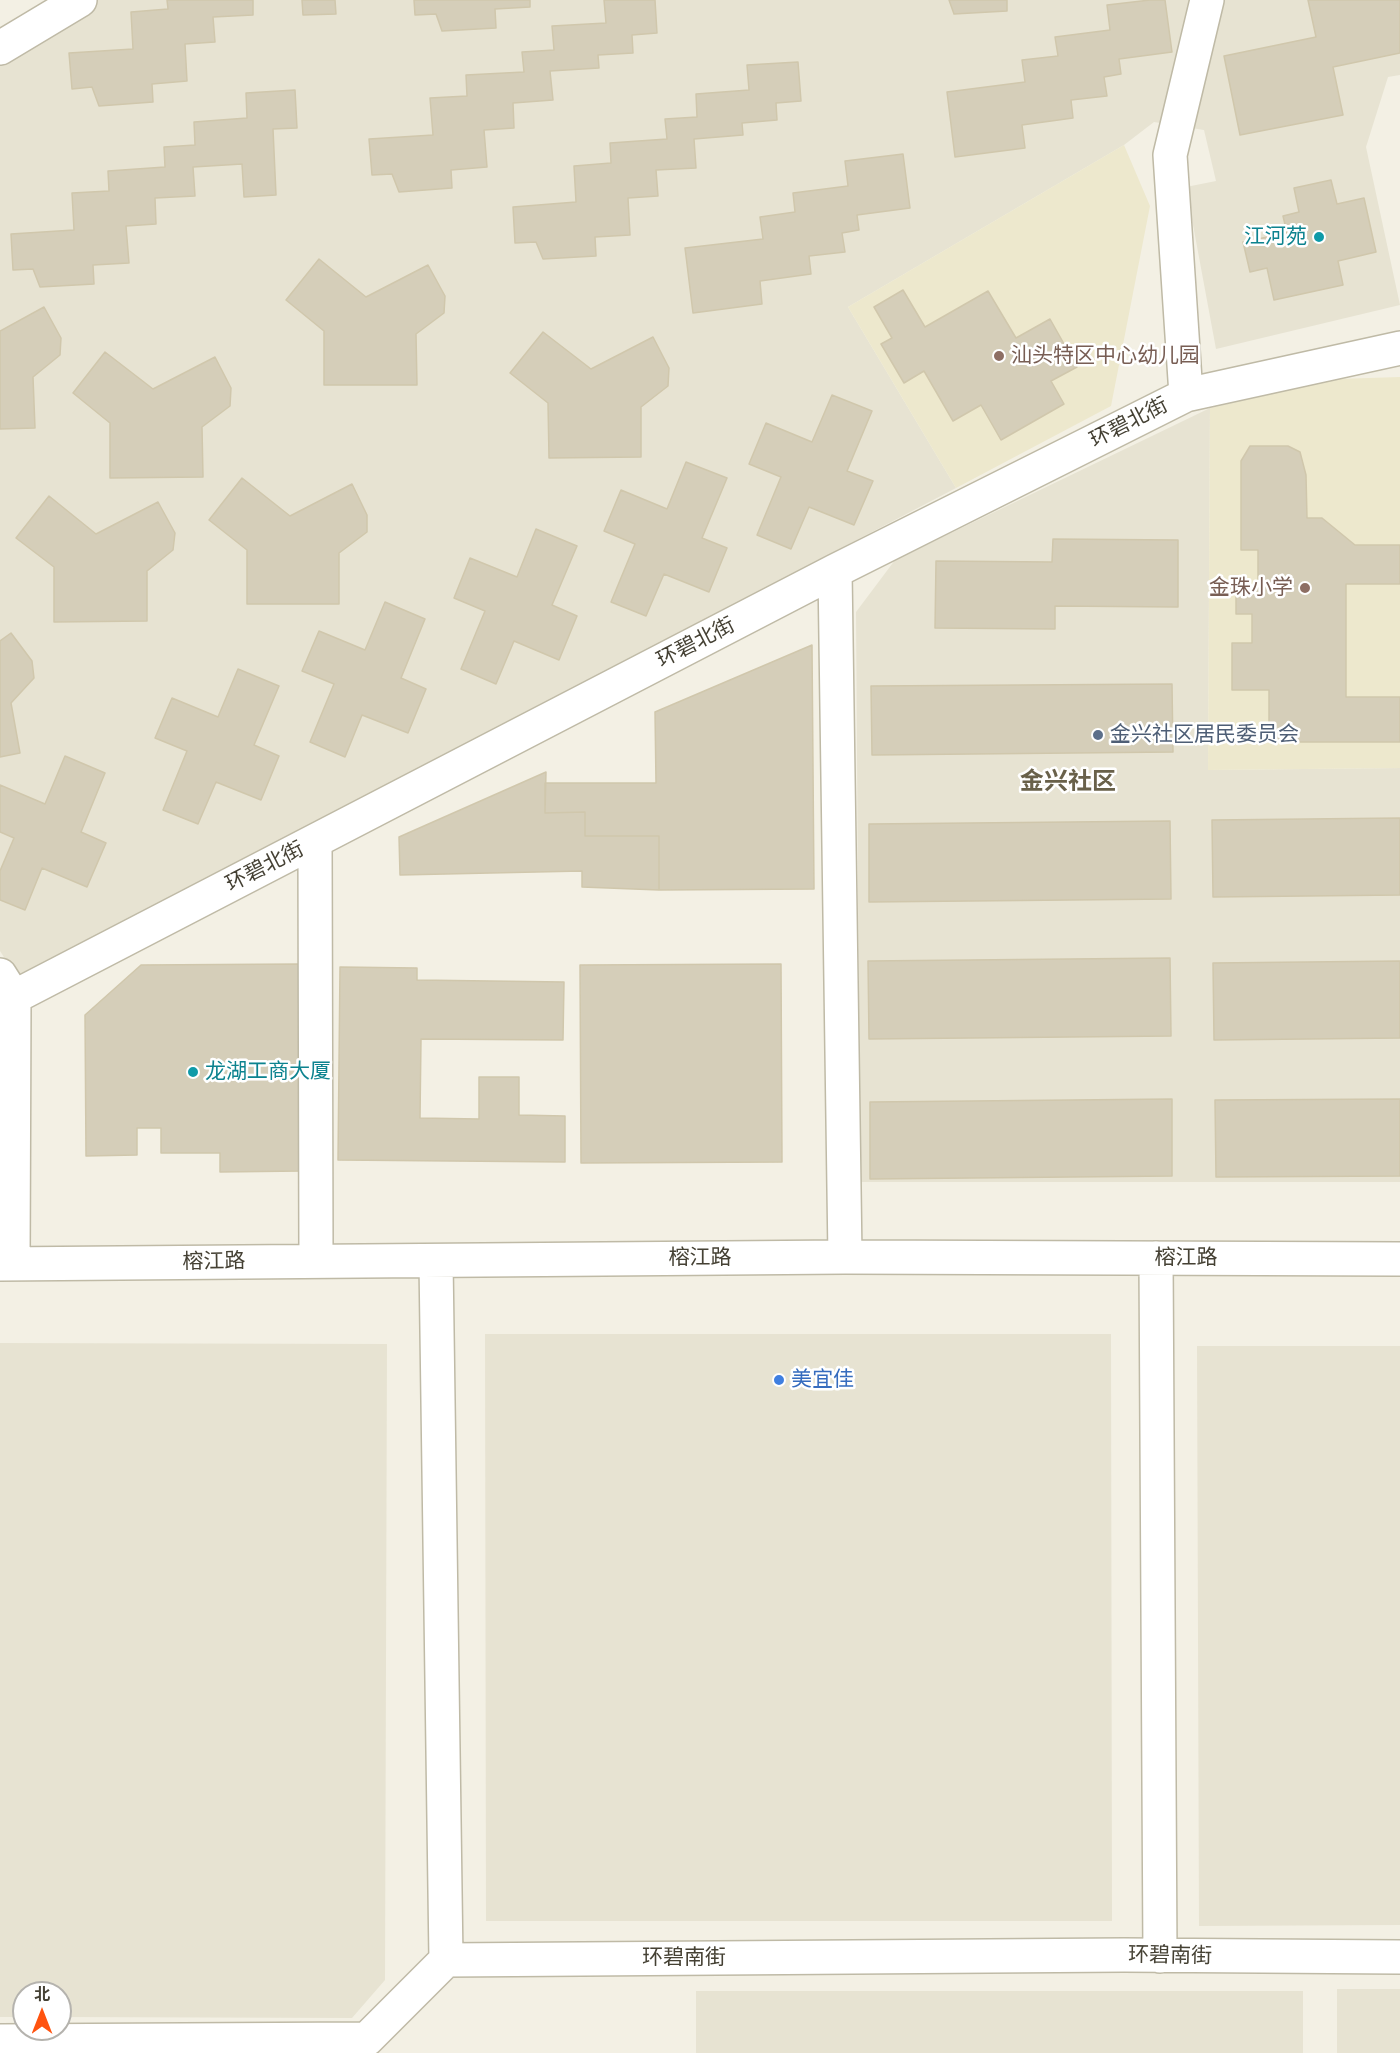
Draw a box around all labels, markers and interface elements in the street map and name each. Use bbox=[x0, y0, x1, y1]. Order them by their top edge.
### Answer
place label: 江河苑 bbox=[1244, 224, 1307, 250]
marker: 江河苑 bbox=[1312, 230, 1326, 244]
place label: 汕头特区中心幼儿园 bbox=[1011, 343, 1200, 369]
marker: 汕头特区中心幼儿园 bbox=[992, 349, 1006, 363]
street label: 环碧北街 bbox=[1086, 393, 1172, 453]
place label: 金珠小学 bbox=[1209, 575, 1293, 601]
marker: 金珠小学 bbox=[1298, 581, 1312, 595]
street label: 环碧北街 bbox=[653, 613, 739, 673]
place label: 金兴社区居民委员会 bbox=[1110, 722, 1299, 748]
marker: 金兴社区居民委员会 bbox=[1091, 728, 1105, 742]
district label: 金兴社区 bbox=[1020, 768, 1116, 796]
street label: 环碧北街 bbox=[222, 837, 308, 897]
place label: 龙湖工商大厦 bbox=[205, 1059, 331, 1085]
marker: 龙湖工商大厦 bbox=[186, 1065, 200, 1079]
street label: 榕江路 bbox=[669, 1245, 731, 1271]
street label: 榕江路 bbox=[1155, 1245, 1217, 1271]
street label: 榕江路 bbox=[182, 1249, 246, 1275]
place label: 美宜佳 bbox=[791, 1367, 854, 1393]
marker: 美宜佳 bbox=[772, 1373, 786, 1387]
street label: 环碧南街 bbox=[1128, 1943, 1212, 1969]
street label: 环碧南街 bbox=[642, 1945, 726, 1971]
north arrow bbox=[12, 1981, 72, 2041]
text: 北 bbox=[34, 1985, 50, 2004]

